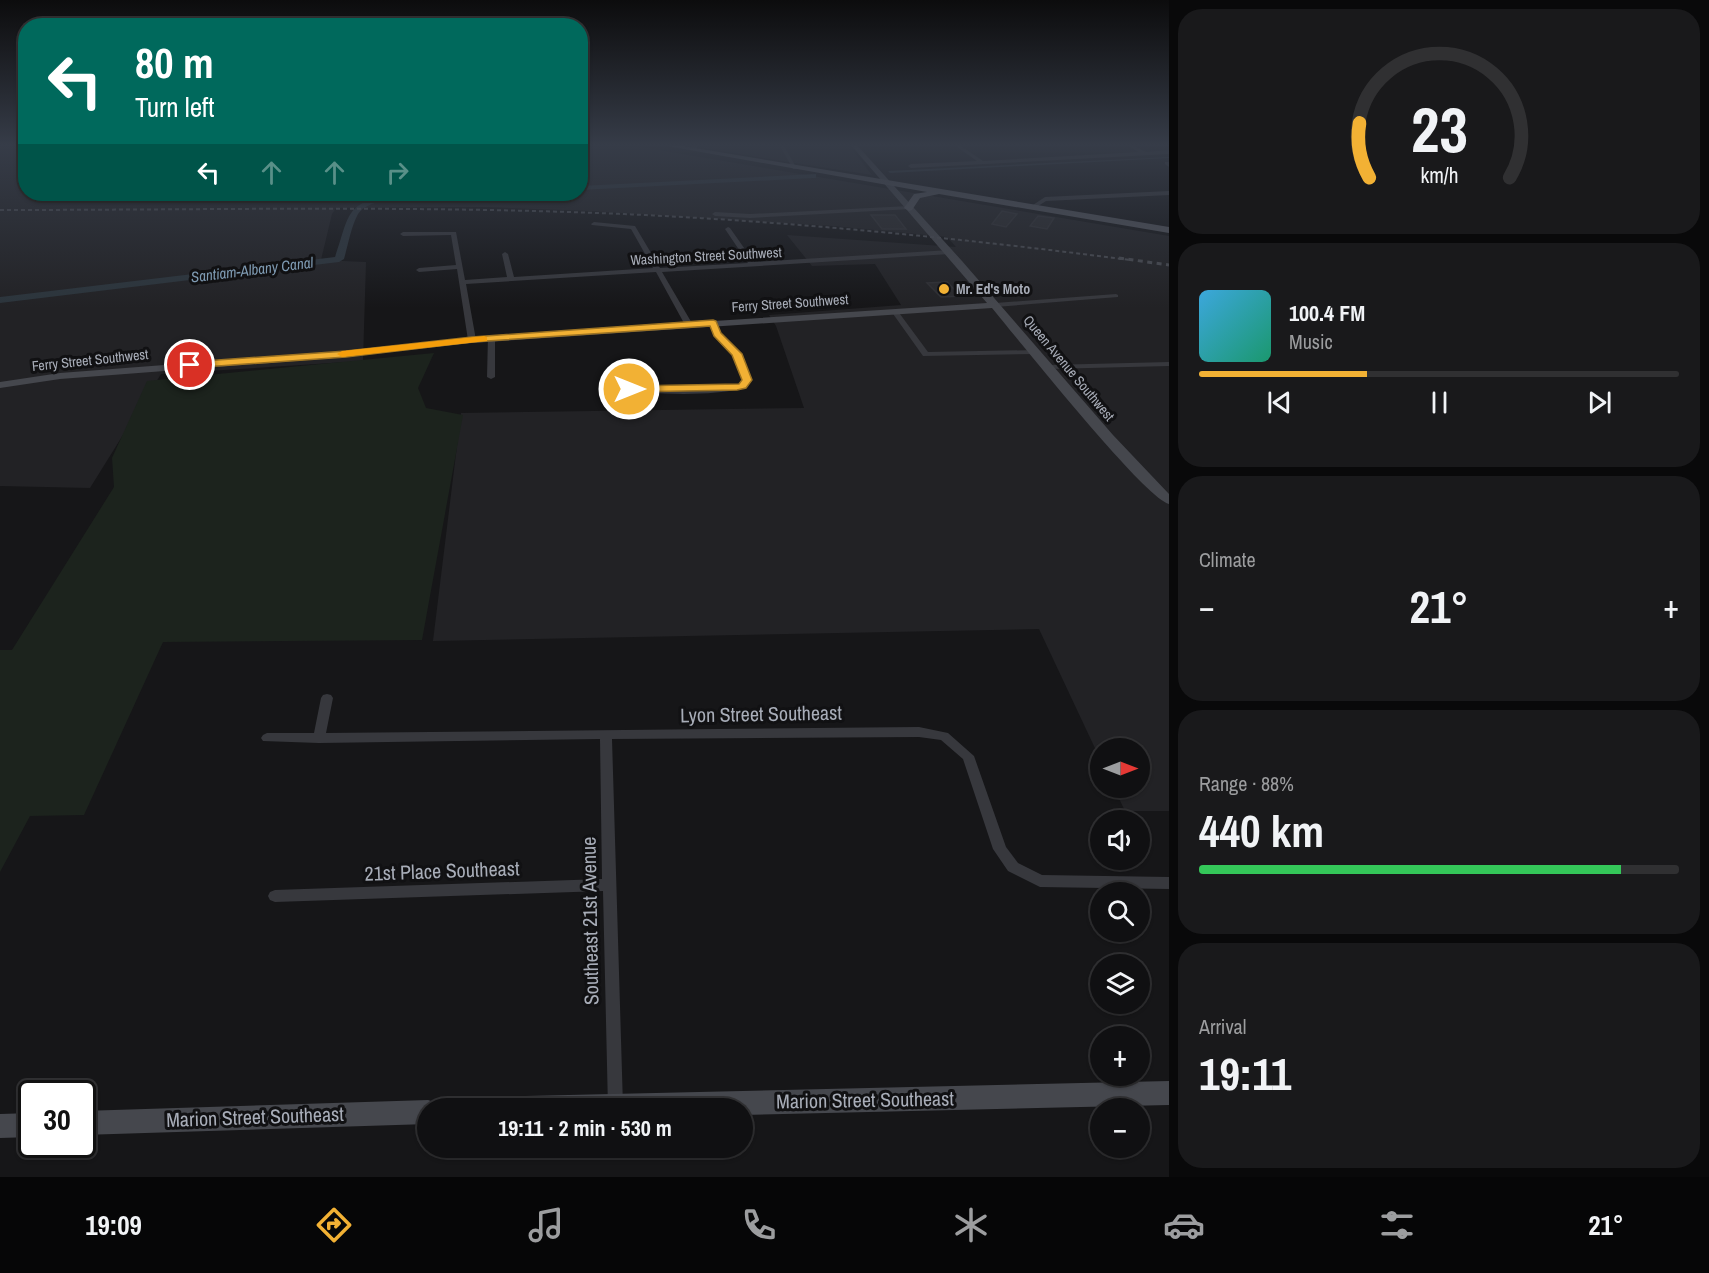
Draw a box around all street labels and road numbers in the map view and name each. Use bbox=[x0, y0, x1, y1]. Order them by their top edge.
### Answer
street label: Washington Street Southwest bbox=[630, 243, 782, 269]
street label: Ferry Street Southwest bbox=[731, 290, 849, 316]
street label: Queen Avenue Southwest bbox=[1019, 311, 1119, 425]
street label: Ferry Street Southwest bbox=[31, 345, 149, 375]
street label: Lyon Street Southeast bbox=[680, 699, 843, 728]
street label: Southeast 21st Avenue bbox=[575, 837, 604, 1005]
street label: 21st Place Southeast bbox=[364, 854, 520, 887]
street label: Marion Street Southeast bbox=[776, 1084, 955, 1115]
street label: Marion Street Southeast bbox=[166, 1100, 345, 1133]

